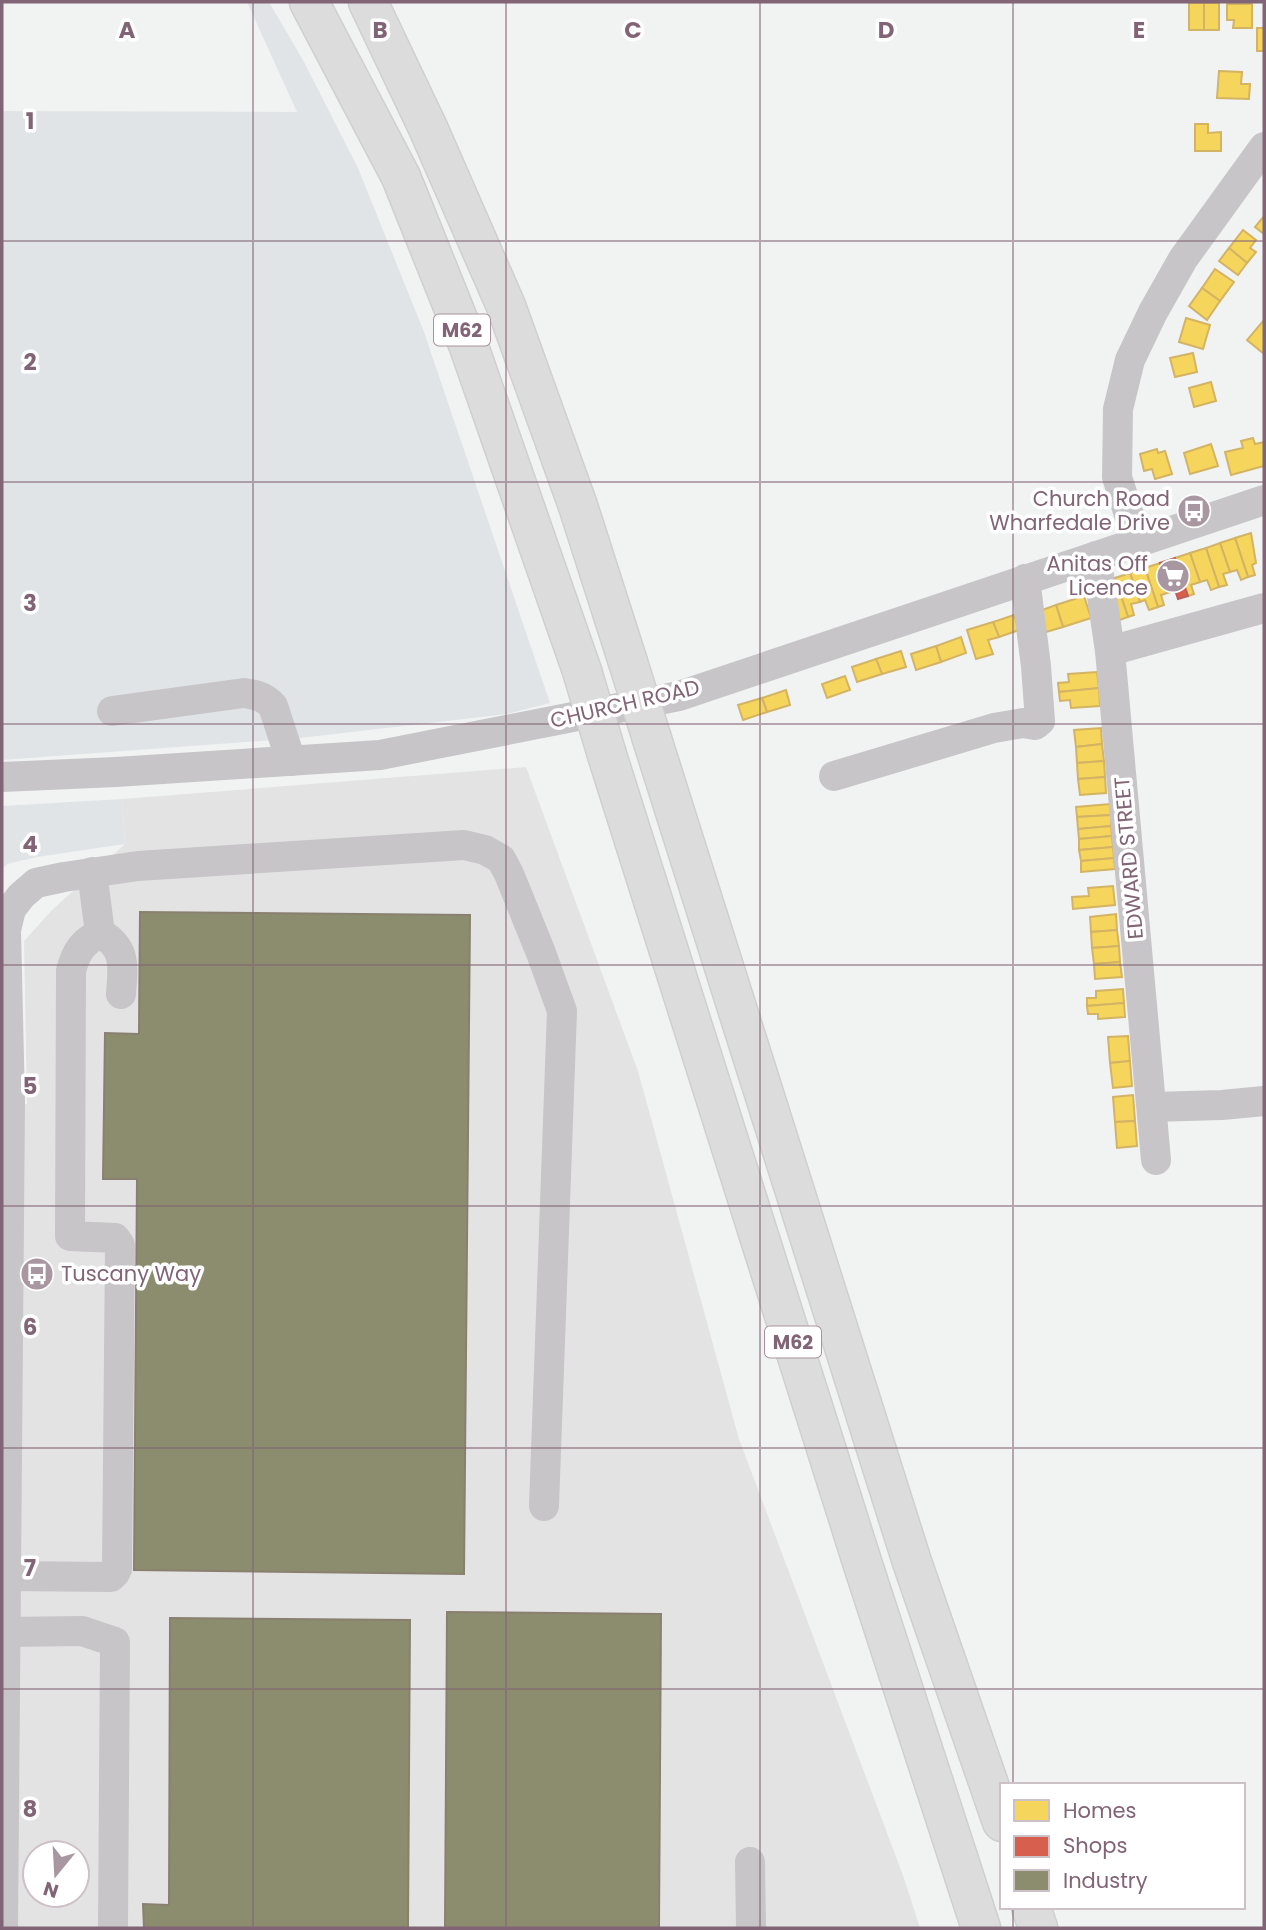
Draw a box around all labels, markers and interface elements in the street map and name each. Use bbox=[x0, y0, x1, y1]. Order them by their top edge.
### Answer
text: A bbox=[119, 14, 136, 46]
text: B bbox=[372, 14, 388, 46]
text: C bbox=[624, 14, 642, 46]
text: D bbox=[878, 14, 894, 46]
text: E bbox=[1133, 14, 1145, 46]
text: 1 bbox=[26, 105, 34, 137]
road number: M62 bbox=[434, 314, 490, 346]
text: 2 bbox=[23, 346, 37, 378]
place label: Church Road Wharfedale Drive bbox=[989, 484, 1170, 537]
bus stop icon: Church Road Wharfedale Drive bbox=[1175, 492, 1213, 530]
place label: Anitas Off Licence bbox=[1047, 549, 1148, 602]
supermarket icon: Anitas Off Licence bbox=[1154, 557, 1192, 595]
text: 3 bbox=[23, 587, 37, 619]
street label: CHURCH ROAD bbox=[547, 672, 702, 735]
street label: EDWARD STREET bbox=[1107, 776, 1150, 940]
text: 4 bbox=[22, 828, 38, 860]
text: 5 bbox=[23, 1070, 37, 1102]
bus stop icon: Tuscany Way bbox=[18, 1255, 56, 1293]
place label: Tuscany Way bbox=[61, 1259, 201, 1288]
text: 6 bbox=[23, 1311, 37, 1343]
road number: M62 bbox=[765, 1326, 821, 1358]
text: 7 bbox=[24, 1552, 36, 1584]
legend bbox=[1000, 1783, 1245, 1909]
text: 8 bbox=[23, 1793, 37, 1825]
text: Homes bbox=[1063, 1796, 1137, 1825]
text: Shops bbox=[1063, 1831, 1127, 1860]
north arrow bbox=[21, 1839, 91, 1909]
text: Industry bbox=[1063, 1866, 1148, 1895]
text: N bbox=[40, 1875, 62, 1905]

